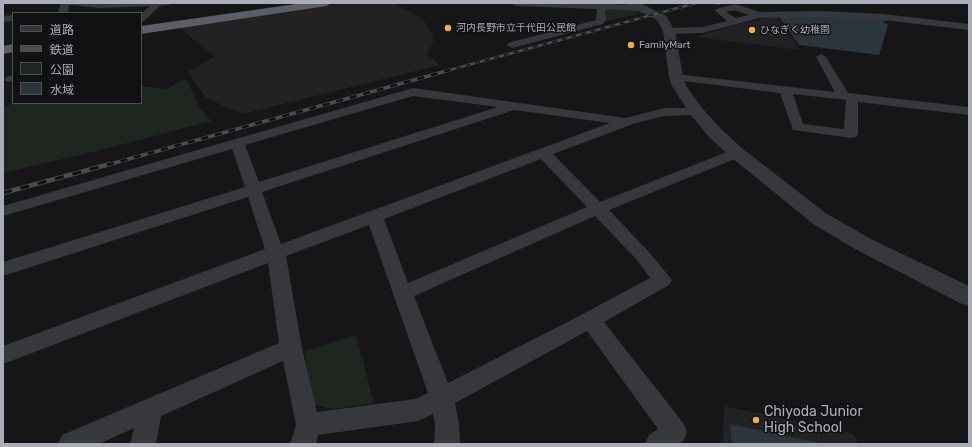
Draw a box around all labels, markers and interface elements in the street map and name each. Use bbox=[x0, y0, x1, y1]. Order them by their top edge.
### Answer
legend bbox=[12, 12, 142, 104]
place label: 河内長野市立千代田公民館 bbox=[456, 22, 576, 34]
text: 道路 bbox=[50, 23, 74, 37]
marker: 河内長野市立千代田公民館 bbox=[443, 23, 453, 33]
place label: ひなぎく幼稚園 bbox=[760, 24, 830, 36]
marker: ひなぎく幼稚園 bbox=[747, 25, 757, 35]
place label: FamilyMart bbox=[639, 39, 691, 51]
marker: FamilyMart bbox=[626, 40, 636, 50]
text: 鉄道 bbox=[50, 43, 74, 57]
text: 公園 bbox=[50, 63, 74, 77]
text: 水域 bbox=[50, 83, 74, 97]
place label: Chiyoda Junior High School bbox=[764, 404, 863, 436]
marker: Chiyoda Junior High School bbox=[751, 415, 761, 425]

